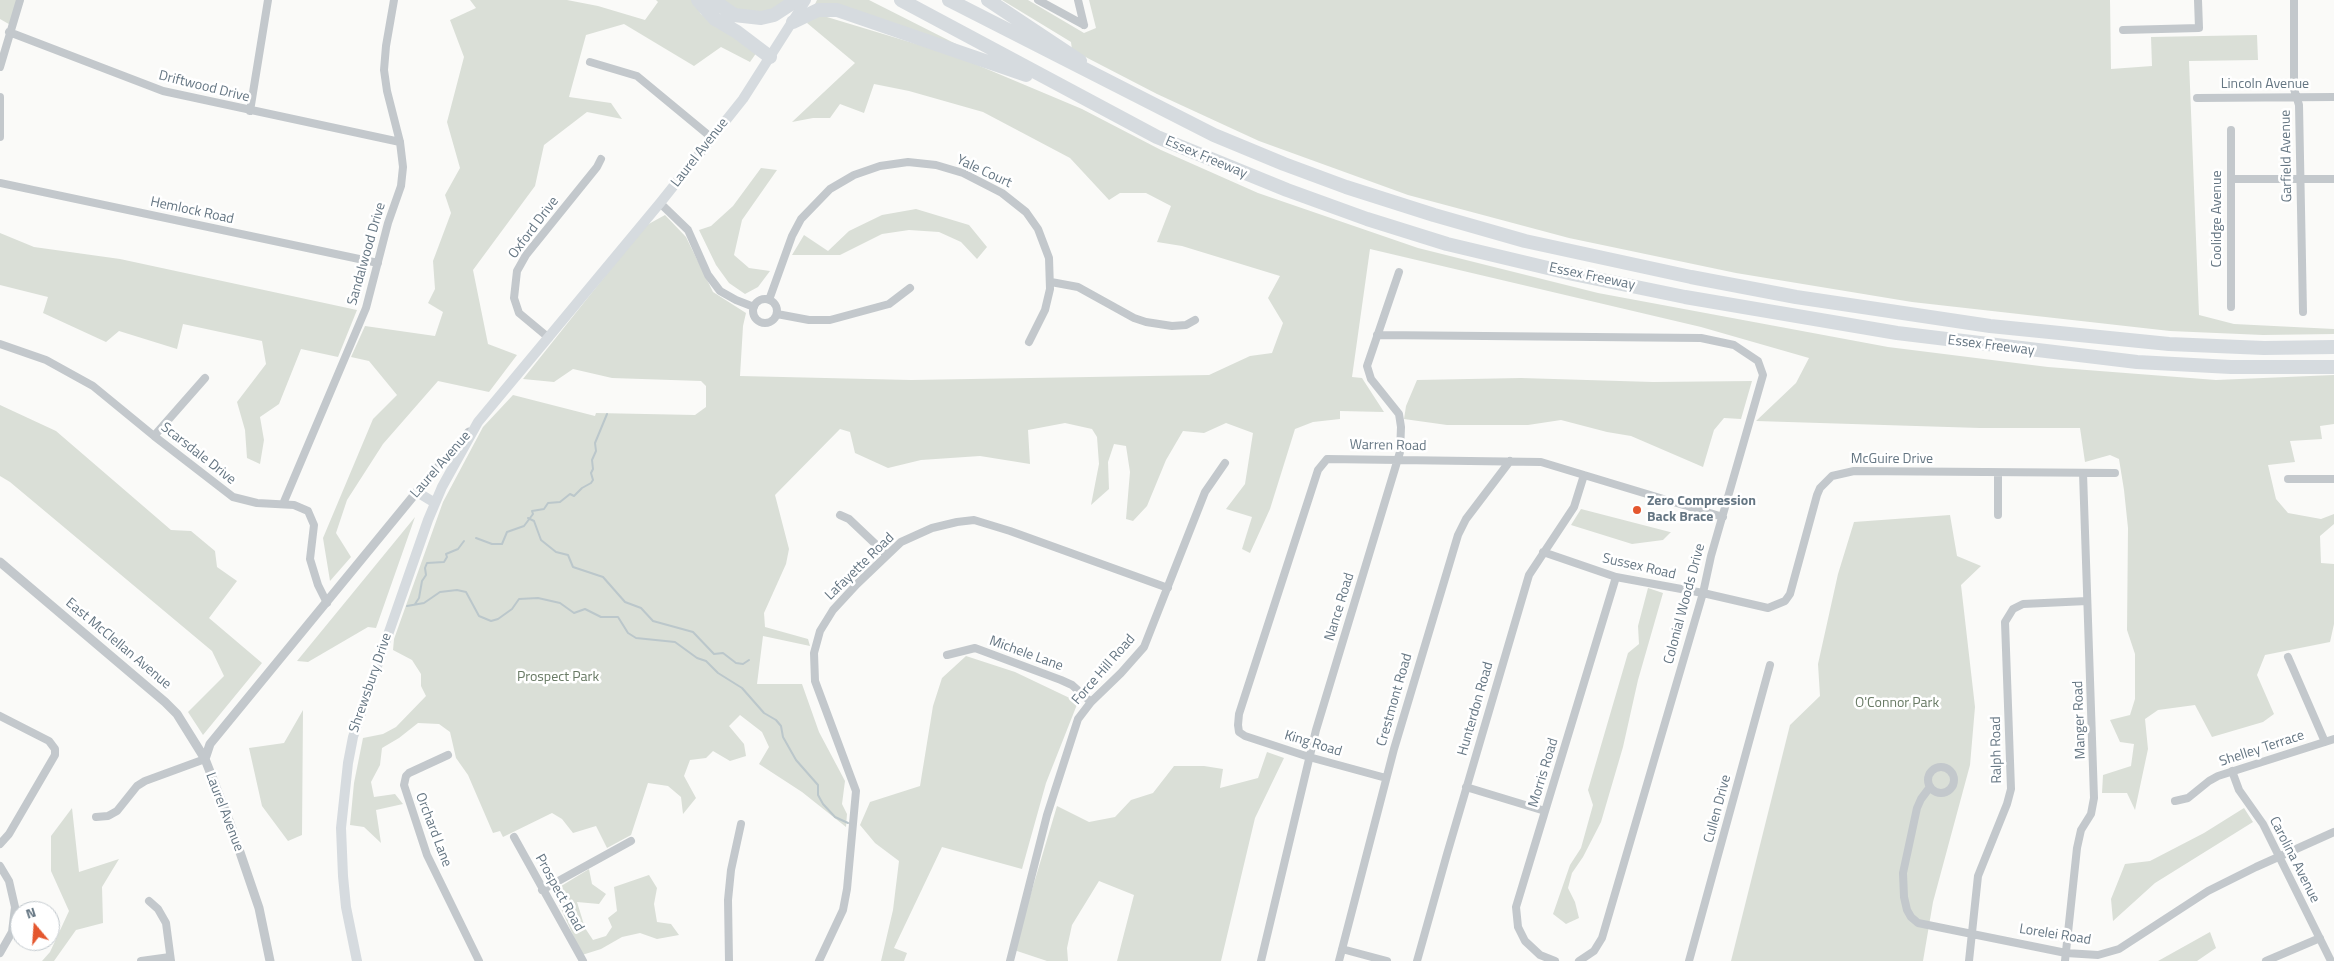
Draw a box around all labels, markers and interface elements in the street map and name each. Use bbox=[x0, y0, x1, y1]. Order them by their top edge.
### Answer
street label: Driftwood Drive bbox=[157, 68, 251, 106]
street label: Lincoln Avenue bbox=[2221, 77, 2309, 93]
street label: Garfield Avenue bbox=[2278, 109, 2296, 203]
street label: Laurel Avenue bbox=[668, 115, 732, 191]
street label: Essex Freeway bbox=[1163, 133, 1249, 183]
street label: Yale Court bbox=[954, 152, 1014, 192]
street label: Coolidge Avenue bbox=[2210, 170, 2226, 268]
street label: Hemlock Road bbox=[149, 194, 235, 228]
street label: Oxford Drive bbox=[505, 194, 563, 262]
street label: Sandalwood Drive bbox=[344, 201, 390, 307]
street label: Essex Freeway bbox=[1548, 260, 1636, 294]
street label: Essex Freeway bbox=[1947, 332, 2035, 360]
street label: Scarsdale Drive bbox=[157, 420, 239, 488]
street label: Laurel Avenue bbox=[407, 428, 475, 502]
street label: Warren Road bbox=[1349, 437, 1427, 455]
street label: McGuire Drive bbox=[1851, 452, 1933, 468]
place label: Zero Compression Back Brace bbox=[1647, 494, 1756, 526]
marker: Zero Compression Back Brace bbox=[1631, 504, 1643, 516]
street label: Lafayette Road bbox=[822, 530, 898, 604]
street label: Colonial Woods Drive bbox=[1661, 542, 1709, 666]
street label: Sussex Road bbox=[1601, 550, 1677, 584]
street label: Nance Road bbox=[1322, 571, 1358, 643]
street label: East McClellan Avenue bbox=[62, 595, 174, 693]
street label: Shrewsbury Drive bbox=[346, 631, 396, 735]
street label: Force Hill Road bbox=[1069, 631, 1139, 709]
street label: Michele Lane bbox=[987, 633, 1065, 675]
street label: Crestmont Road bbox=[1374, 652, 1416, 748]
street label: Hunterdon Road bbox=[1455, 660, 1497, 758]
park label: Prospect Park bbox=[517, 670, 599, 686]
street label: Manger Road bbox=[2070, 680, 2090, 760]
park label: O'Connor Park bbox=[1855, 696, 1939, 712]
street label: Ralph Road bbox=[1988, 716, 2006, 784]
street label: King Road bbox=[1282, 727, 1344, 761]
street label: Shelley Terrace bbox=[2217, 727, 2307, 771]
street label: Morris Road bbox=[1525, 736, 1563, 810]
street label: Laurel Avenue bbox=[201, 770, 247, 854]
street label: Cullen Drive bbox=[1701, 773, 1735, 845]
street label: Orchard Lane bbox=[411, 791, 455, 869]
street label: Carolina Avenue bbox=[2265, 814, 2323, 906]
street label: Prospect Road bbox=[531, 851, 587, 935]
north arrow bbox=[10, 901, 60, 951]
text: N bbox=[23, 901, 38, 924]
street label: Lorelei Road bbox=[2018, 921, 2092, 949]

